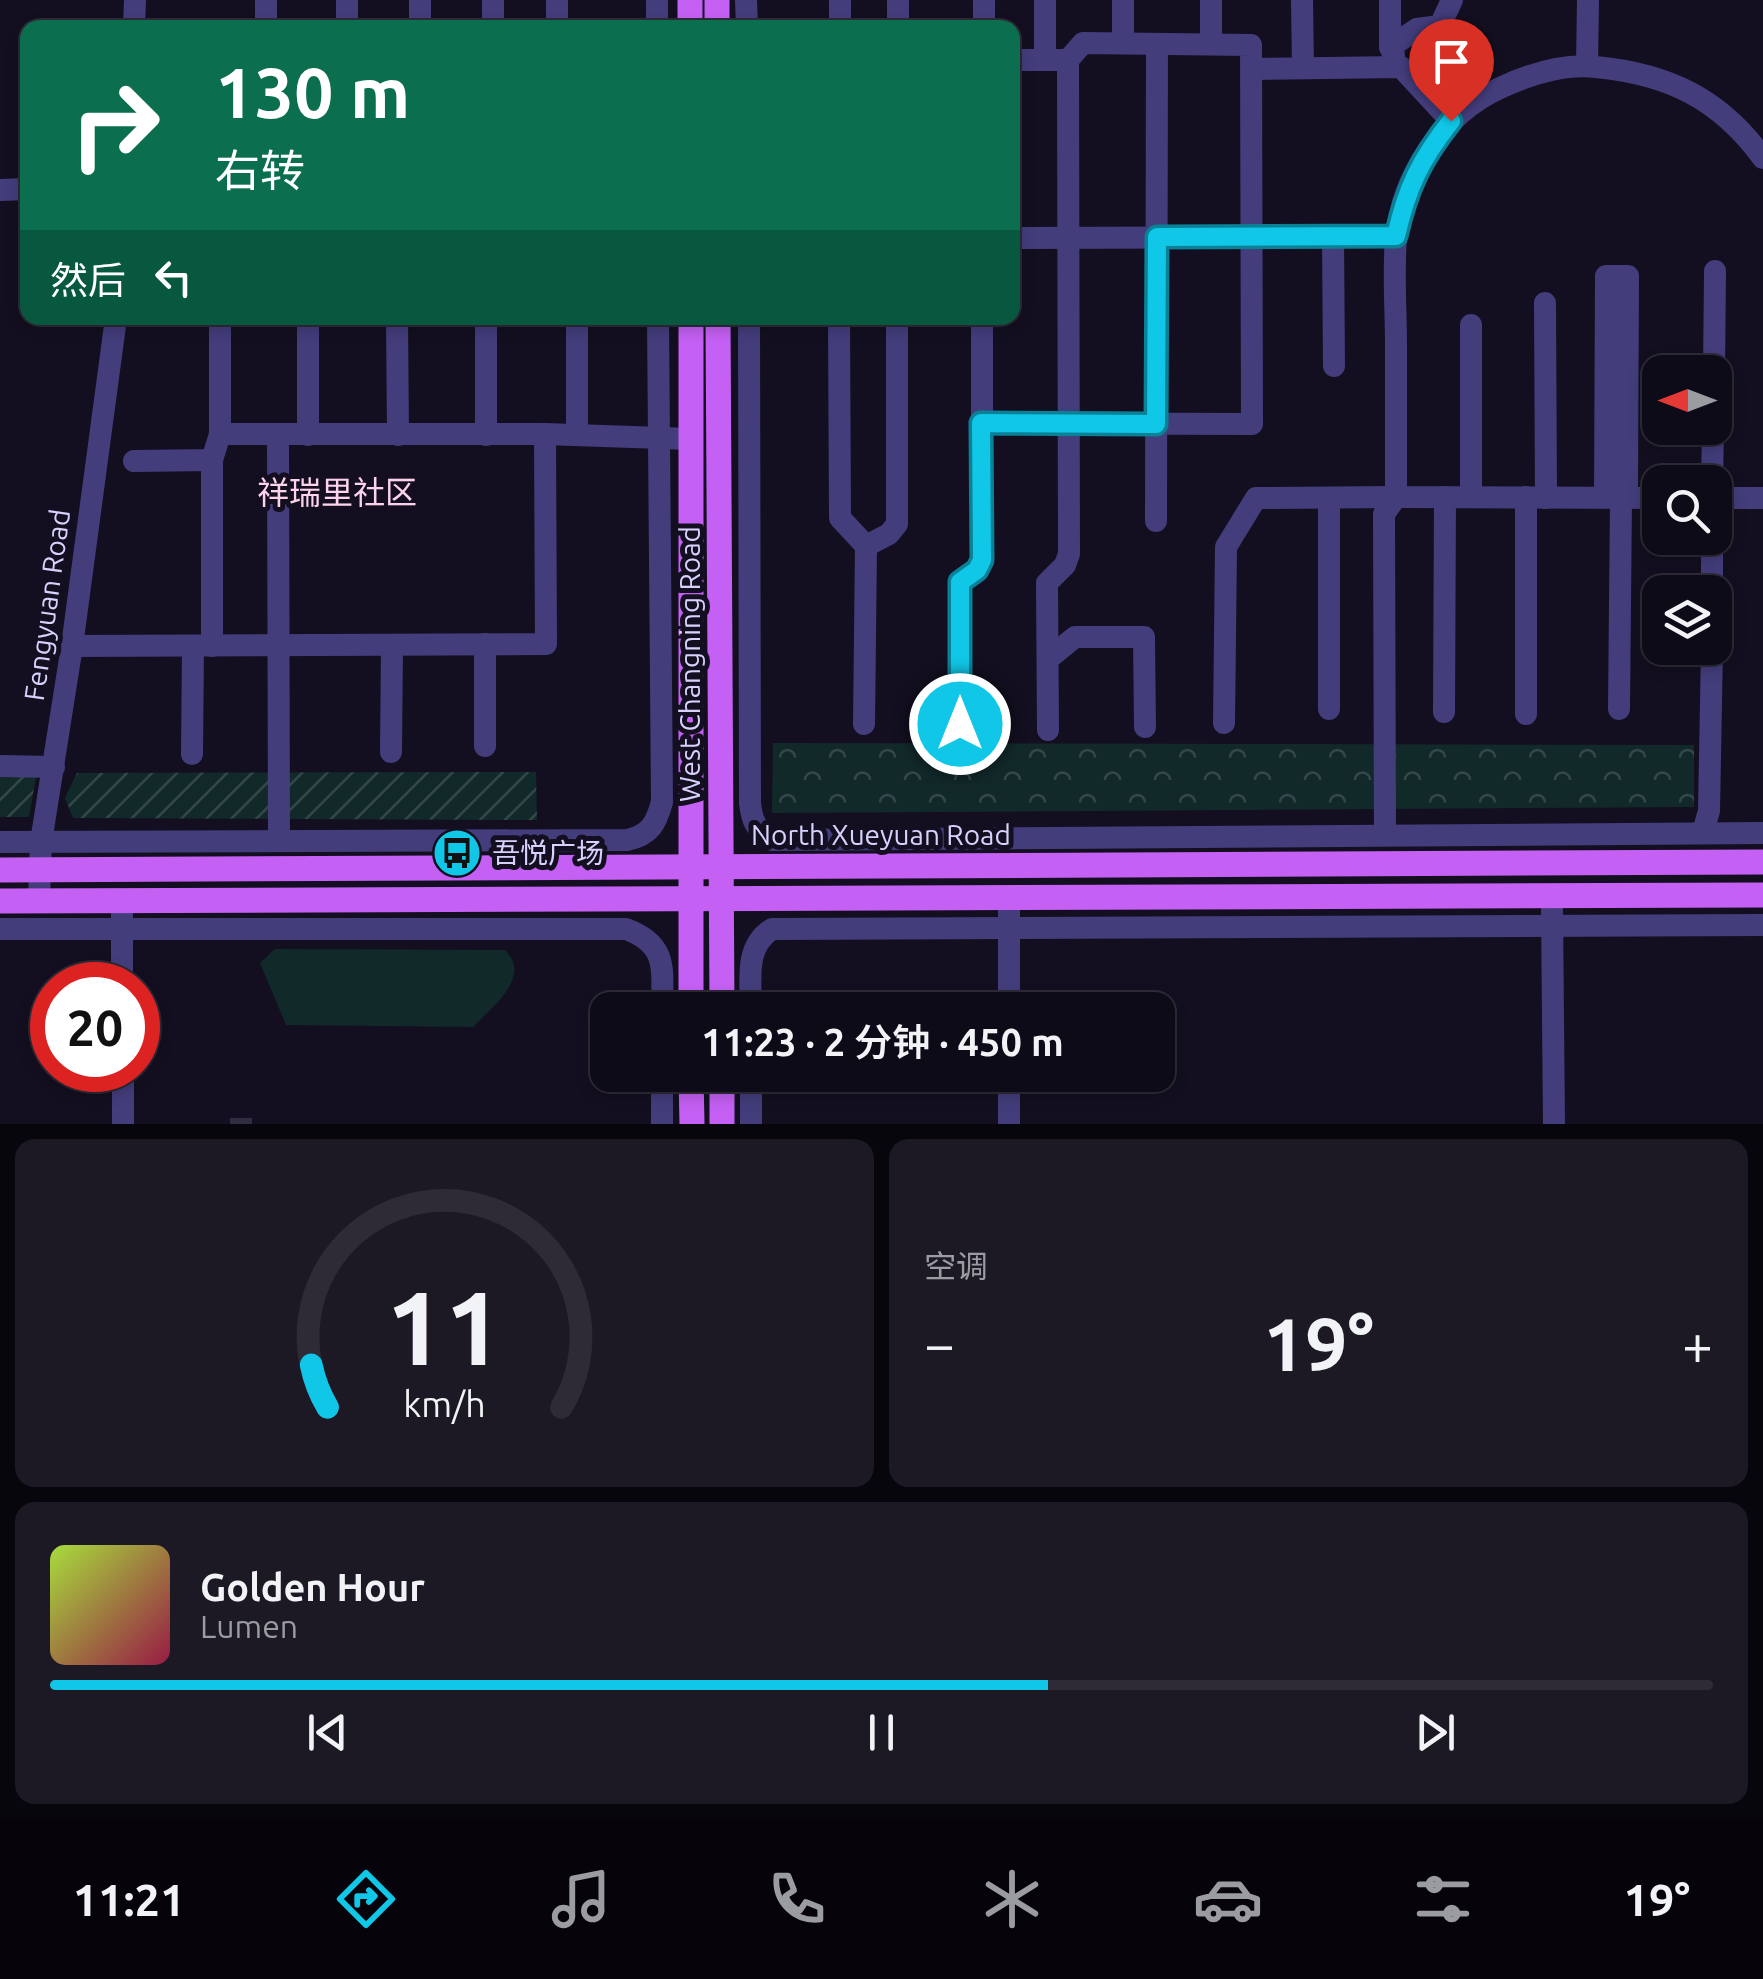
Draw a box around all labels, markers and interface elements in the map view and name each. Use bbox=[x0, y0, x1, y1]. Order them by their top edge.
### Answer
pin bbox=[1409, 19, 1494, 122]
icon: arrive bbox=[1424, 34, 1479, 89]
text: 130 m bbox=[215, 53, 410, 131]
icon: right bbox=[50, 60, 180, 190]
text: 右转 bbox=[215, 145, 305, 196]
icon: left bbox=[146, 250, 201, 305]
text: 然后 bbox=[50, 259, 126, 301]
north arrow bbox=[1642, 355, 1732, 445]
map controls bbox=[1642, 355, 1732, 665]
button: search bbox=[1642, 465, 1732, 555]
district label: 祥瑞里社区 bbox=[257, 474, 417, 510]
street label: Fengyuan Road bbox=[18, 507, 75, 703]
street label: West Changning Road bbox=[674, 526, 705, 802]
button: layers bbox=[1642, 575, 1732, 665]
position arrow bbox=[908, 672, 1012, 776]
street label: North Xueyuan Road bbox=[751, 819, 1011, 850]
bus stop icon: 吾悦广场 bbox=[431, 827, 483, 879]
place label: 吾悦广场 bbox=[492, 837, 604, 868]
speed limit sign: 20 bbox=[30, 962, 160, 1092]
text: 11:23 · 2 分钟 · 450 m bbox=[701, 1021, 1064, 1063]
text: 空调 bbox=[924, 1248, 988, 1284]
text: 11 bbox=[386, 1268, 503, 1385]
text: 19° bbox=[1263, 1301, 1374, 1385]
text: − bbox=[924, 1313, 955, 1374]
text: + bbox=[1682, 1313, 1713, 1374]
text: km/h bbox=[403, 1384, 486, 1424]
text: Golden Hour bbox=[200, 1566, 425, 1608]
text: Lumen bbox=[200, 1608, 298, 1644]
icon: previous bbox=[300, 1705, 355, 1760]
icon: pause bbox=[854, 1705, 909, 1760]
icon: next bbox=[1408, 1705, 1463, 1760]
icon: directions bbox=[331, 1864, 401, 1934]
icon: music bbox=[546, 1864, 616, 1934]
icon: phone bbox=[762, 1864, 832, 1934]
icon: climate bbox=[977, 1864, 1047, 1934]
icon: car bbox=[1193, 1864, 1263, 1934]
icon: filters bbox=[1408, 1864, 1478, 1934]
text: 11:21 bbox=[73, 1874, 185, 1925]
text: 19° bbox=[1624, 1874, 1690, 1925]

